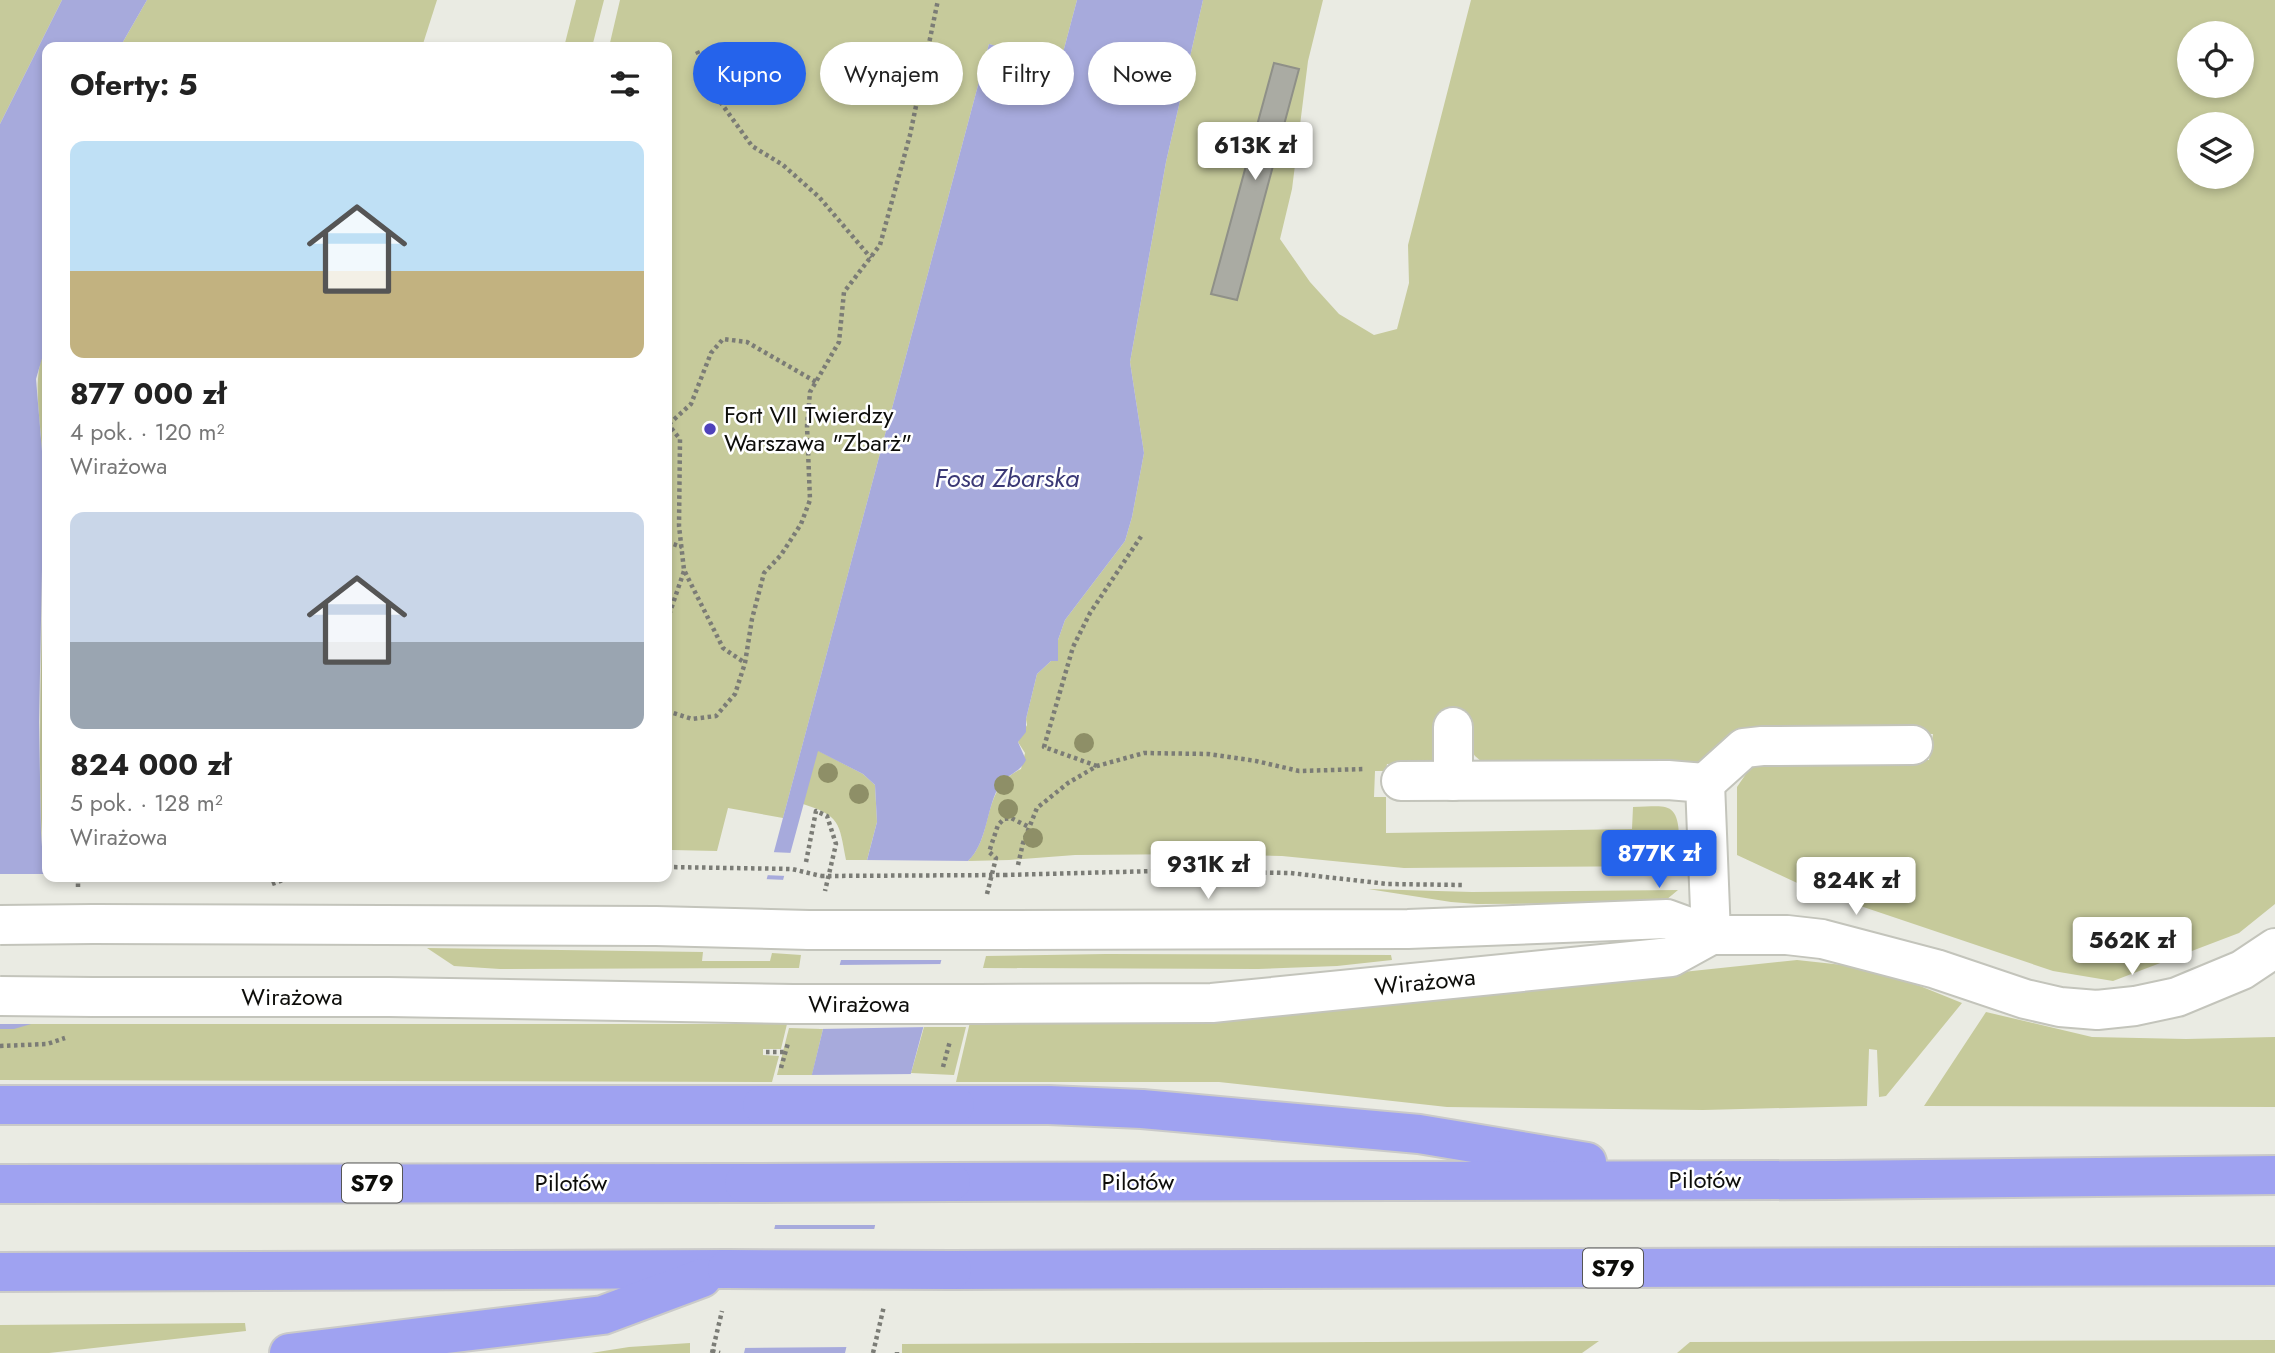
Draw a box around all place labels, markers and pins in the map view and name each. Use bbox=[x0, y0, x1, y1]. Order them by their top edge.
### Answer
pin: 613K zł bbox=[1190, 122, 1320, 182]
place label: Fort VII Twierdzy Warszawa "Zbarż" bbox=[724, 397, 912, 460]
marker: Fort VII Twierdzy Warszawa "Zbarż" bbox=[702, 421, 718, 437]
pin: 877K zł bbox=[1594, 830, 1724, 890]
pin: 931K zł bbox=[1143, 842, 1273, 901]
pin: 824K zł bbox=[1791, 858, 1921, 917]
pin: 562K zł bbox=[2067, 918, 2197, 977]

